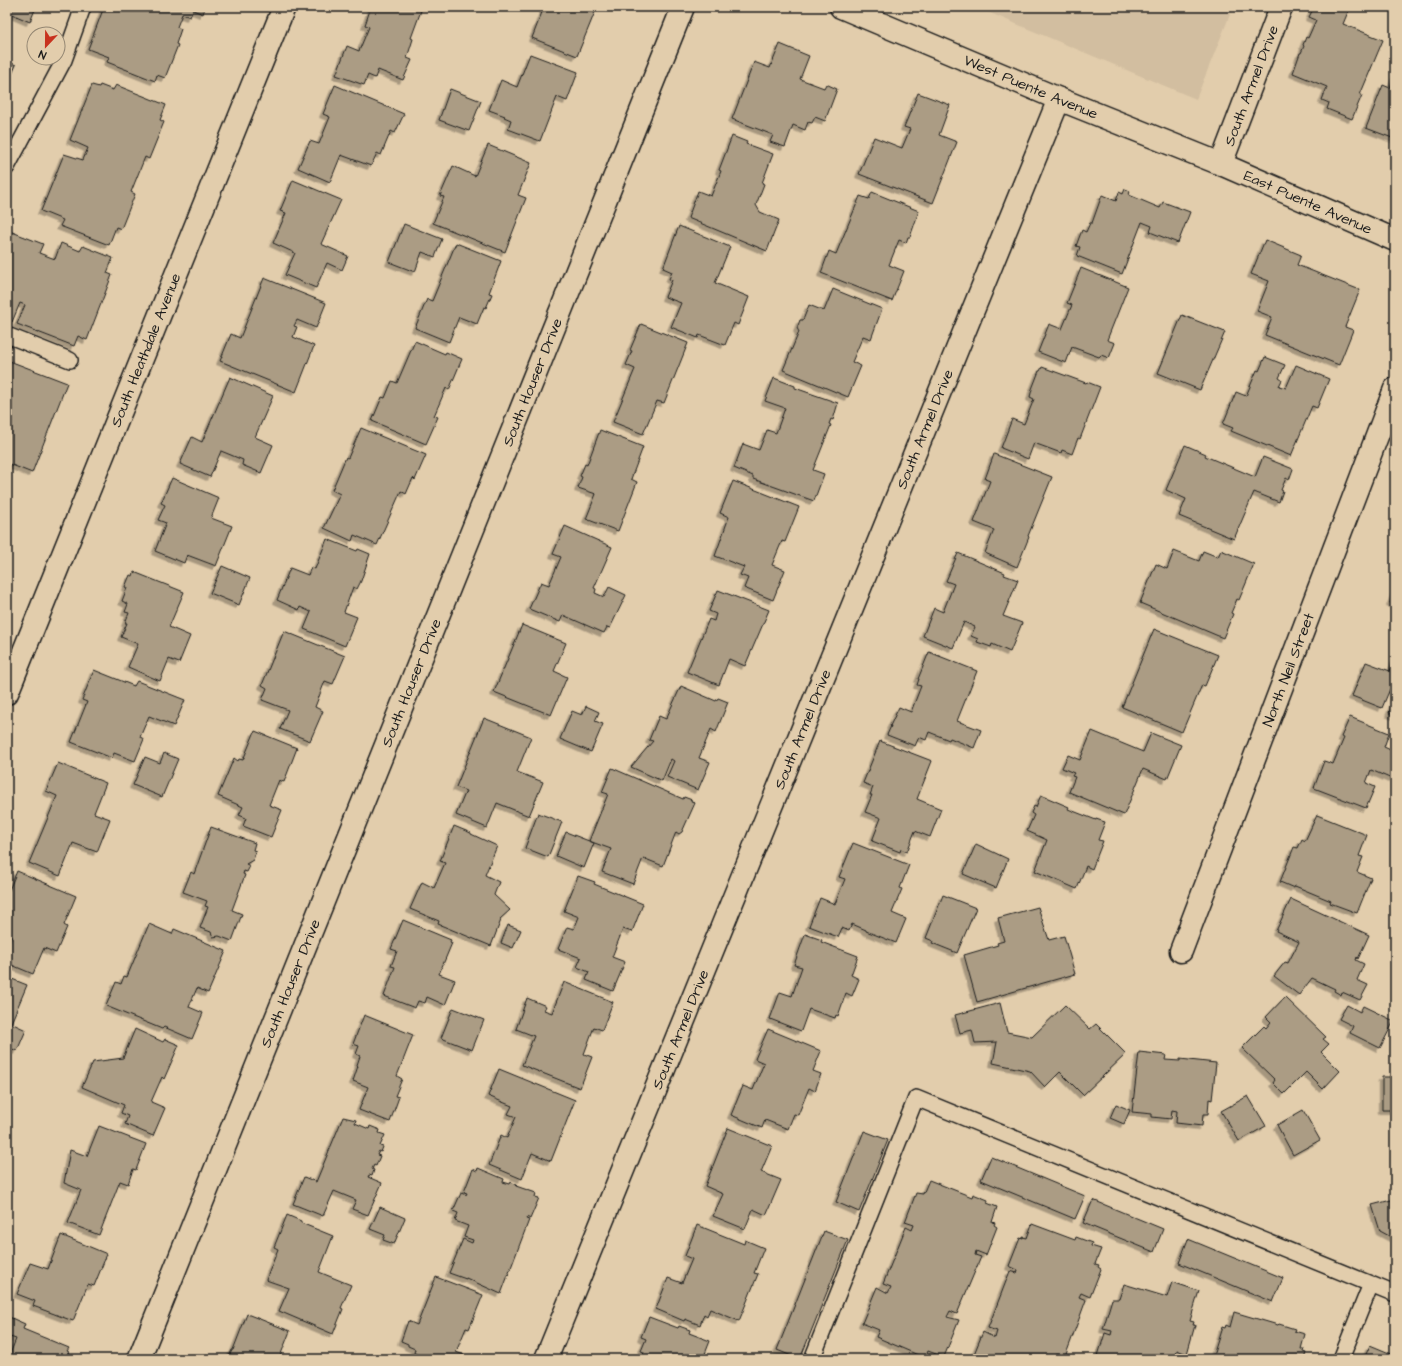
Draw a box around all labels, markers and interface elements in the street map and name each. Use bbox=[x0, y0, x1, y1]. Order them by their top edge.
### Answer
street label: South Armel Drive bbox=[1218, 22, 1284, 149]
north arrow bbox=[26, 26, 66, 66]
text: N bbox=[36, 47, 48, 63]
street label: West Puente Avenue bbox=[961, 49, 1101, 124]
street label: East Puente Avenue bbox=[1240, 165, 1375, 239]
street label: South Heathdale Avenue bbox=[105, 270, 186, 430]
street label: South Houser Drive bbox=[497, 315, 567, 449]
street label: South Armel Drive bbox=[891, 366, 958, 492]
street label: North Neil Street bbox=[1257, 610, 1319, 730]
street label: South Houser Drive bbox=[376, 615, 446, 750]
street label: South Armel Drive bbox=[769, 666, 836, 792]
street label: South Houser Drive bbox=[255, 916, 325, 1051]
street label: South Armel Drive bbox=[646, 966, 714, 1092]

